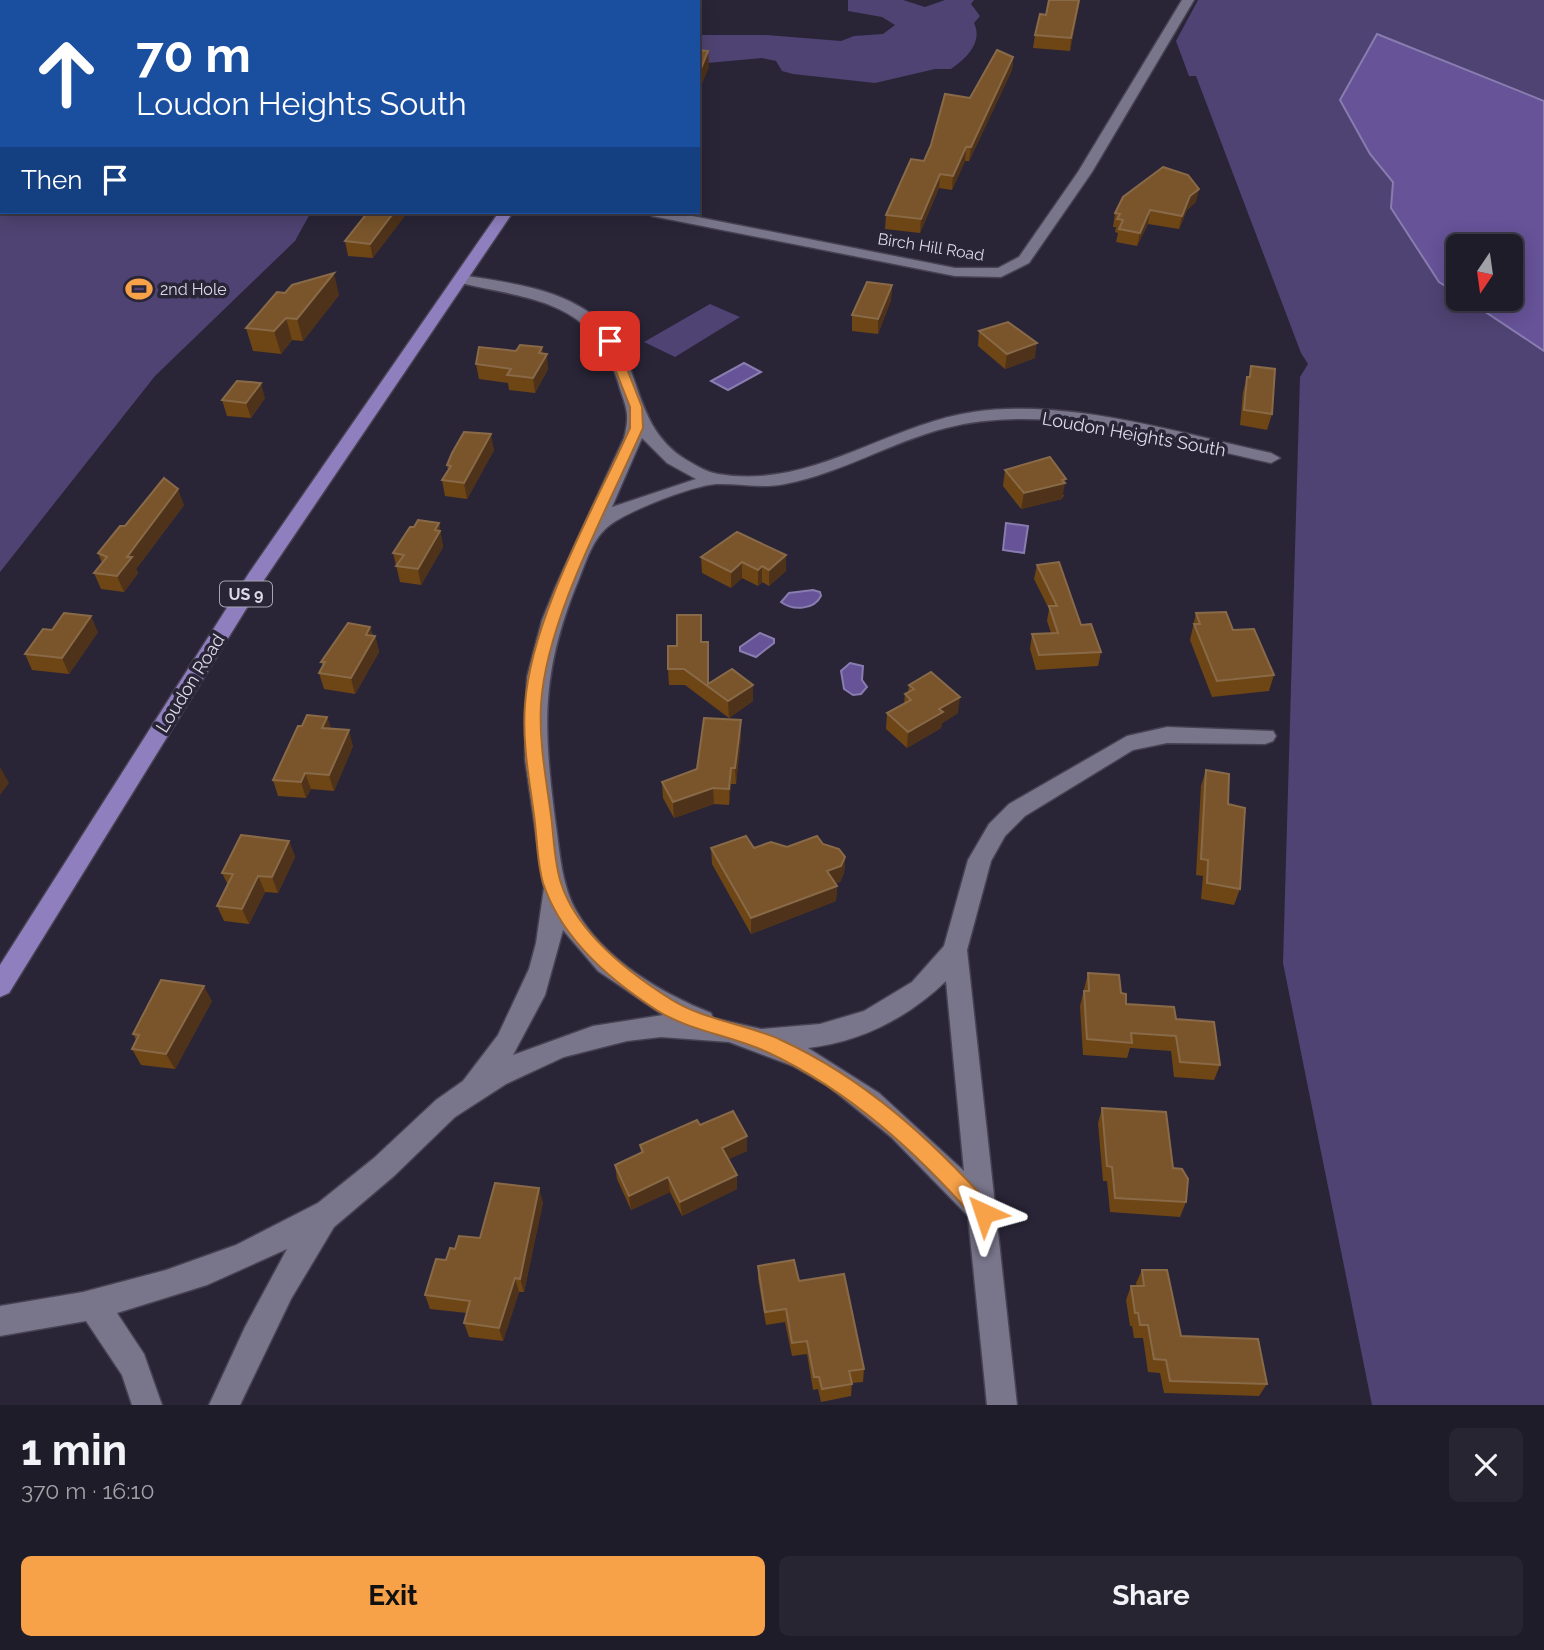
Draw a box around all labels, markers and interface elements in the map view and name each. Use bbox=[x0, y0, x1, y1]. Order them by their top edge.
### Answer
text: 70 m bbox=[136, 26, 251, 83]
icon: ahead bbox=[21, 28, 112, 119]
text: Loudon Heights South bbox=[136, 85, 467, 122]
icon: arrive bbox=[96, 161, 134, 199]
text: Then bbox=[21, 165, 82, 195]
street label: Birch Hill Road bbox=[876, 229, 986, 265]
north arrow bbox=[1446, 234, 1522, 312]
map controls bbox=[1446, 234, 1523, 311]
sports icon: 2nd Hole bbox=[124, 274, 154, 304]
place label: 2nd Hole bbox=[160, 280, 227, 299]
pin bbox=[580, 311, 640, 371]
icon: arrive bbox=[591, 322, 629, 360]
street label: Loudon Heights South bbox=[1041, 408, 1227, 460]
road number: US 9 bbox=[220, 582, 272, 607]
street label: Loudon Road bbox=[151, 630, 229, 736]
position arrow bbox=[947, 1176, 1021, 1250]
text: 1 min bbox=[21, 1426, 127, 1475]
button: close bbox=[1449, 1428, 1523, 1502]
text: 370 m · 16:10 bbox=[21, 1477, 154, 1504]
button: Exit bbox=[21, 1556, 765, 1636]
button: Share bbox=[779, 1556, 1523, 1636]

